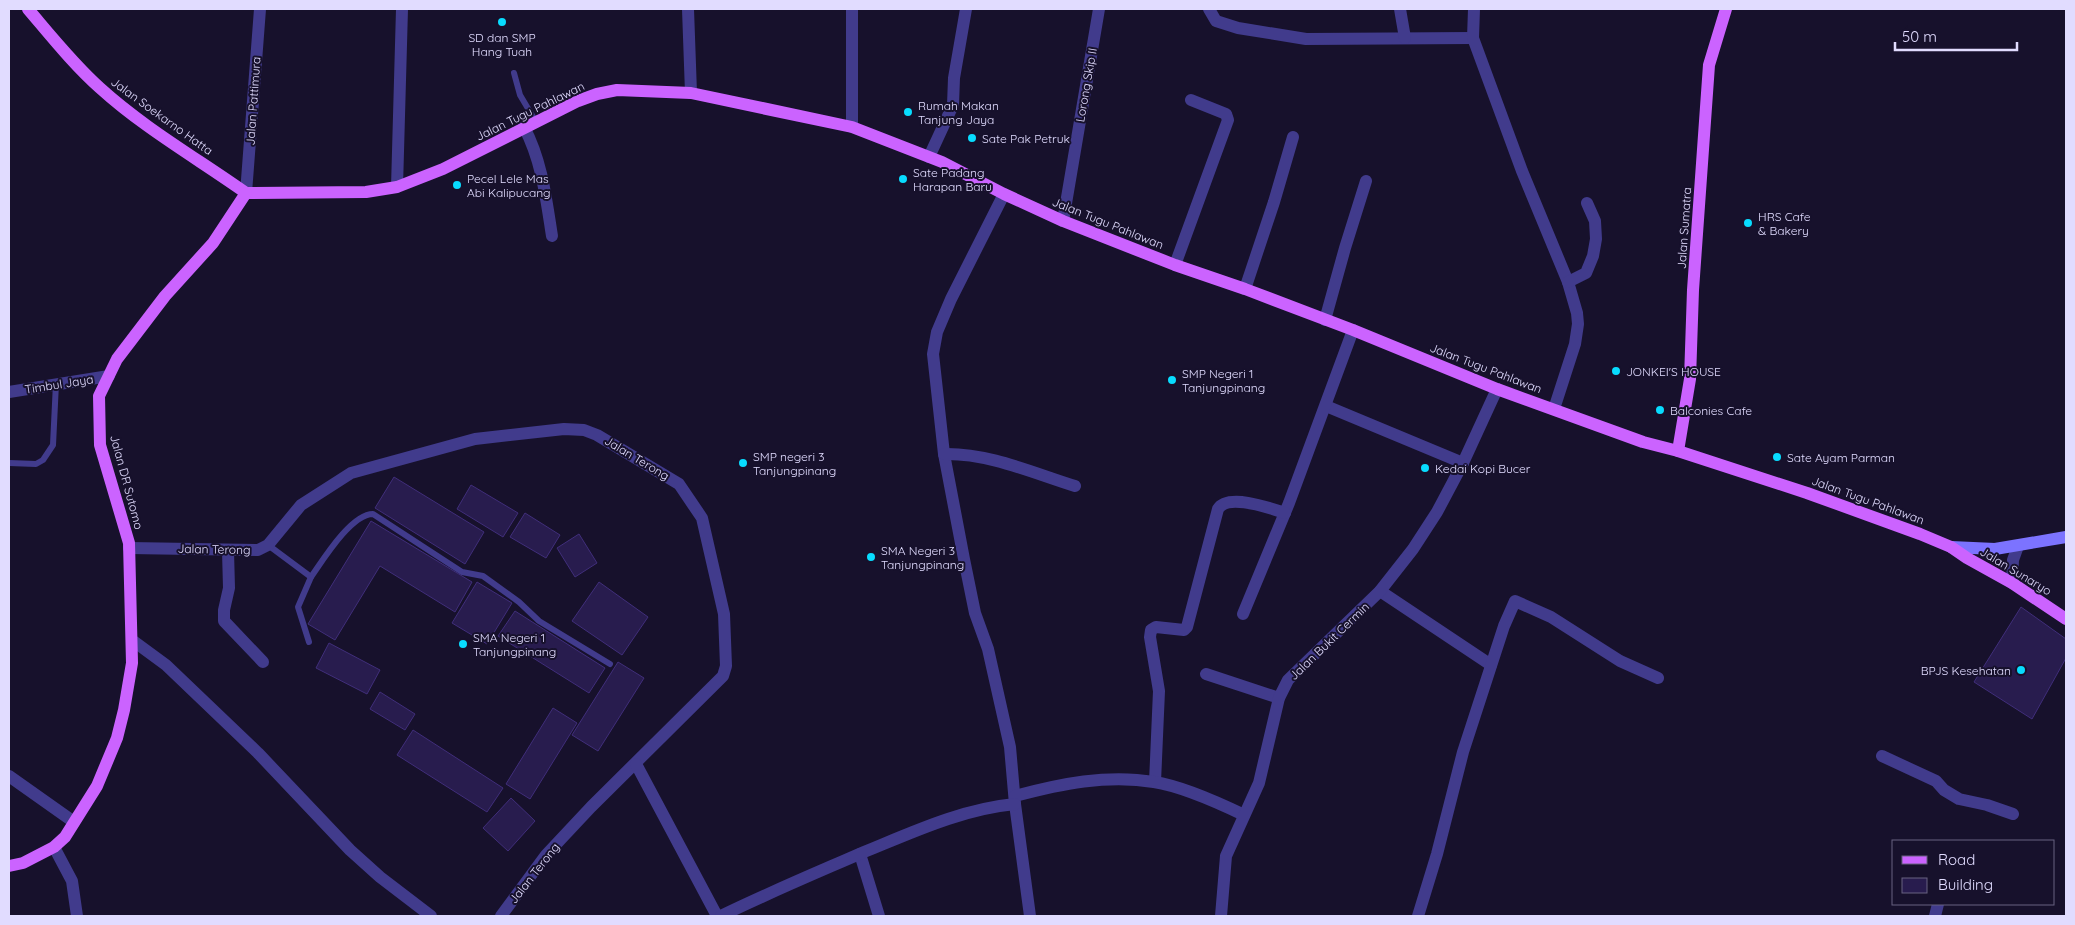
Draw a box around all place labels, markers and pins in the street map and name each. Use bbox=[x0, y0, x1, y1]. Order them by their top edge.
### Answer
marker: SD dan SMP Hang Tuah bbox=[496, 16, 508, 28]
place label: SD dan SMP Hang Tuah bbox=[468, 30, 536, 59]
place label: Rumah Makan Tanjung Jaya bbox=[918, 98, 999, 127]
marker: Rumah Makan Tanjung Jaya bbox=[902, 106, 914, 118]
place label: Sate Pak Petruk bbox=[982, 131, 1070, 146]
marker: Sate Pak Petruk bbox=[966, 132, 978, 144]
place label: Sate Padang Harapan Baru bbox=[913, 165, 992, 194]
place label: Pecel Lele Mas Abi Kalipucang bbox=[467, 171, 551, 200]
marker: Sate Padang Harapan Baru bbox=[897, 173, 909, 185]
marker: Pecel Lele Mas Abi Kalipucang bbox=[451, 179, 463, 191]
place label: HRS Cafe & Bakery bbox=[1758, 209, 1811, 238]
marker: HRS Cafe & Bakery bbox=[1742, 217, 1754, 229]
place label: JONKEI'S HOUSE bbox=[1626, 364, 1721, 379]
marker: JONKEI'S HOUSE bbox=[1610, 365, 1622, 377]
place label: SMP Negeri 1 Tanjungpinang bbox=[1182, 366, 1265, 395]
marker: SMP Negeri 1 Tanjungpinang bbox=[1166, 374, 1178, 386]
place label: Balconies Cafe bbox=[1670, 403, 1752, 418]
marker: Balconies Cafe bbox=[1654, 404, 1666, 416]
place label: SMP negeri 3 Tanjungpinang bbox=[753, 449, 836, 478]
place label: Sate Ayam Parman bbox=[1787, 450, 1895, 465]
marker: Sate Ayam Parman bbox=[1771, 451, 1783, 463]
marker: SMP negeri 3 Tanjungpinang bbox=[737, 457, 749, 469]
place label: Kedai Kopi Bucer bbox=[1435, 461, 1531, 476]
marker: Kedai Kopi Bucer bbox=[1419, 462, 1431, 474]
place label: SMA Negeri 3 Tanjungpinang bbox=[881, 543, 964, 572]
marker: SMA Negeri 3 Tanjungpinang bbox=[865, 551, 877, 563]
place label: SMA Negeri 1 Tanjungpinang bbox=[473, 630, 556, 659]
marker: SMA Negeri 1 Tanjungpinang bbox=[457, 638, 469, 650]
place label: BPJS Kesehatan bbox=[1921, 663, 2011, 678]
marker: BPJS Kesehatan bbox=[2015, 664, 2027, 676]

